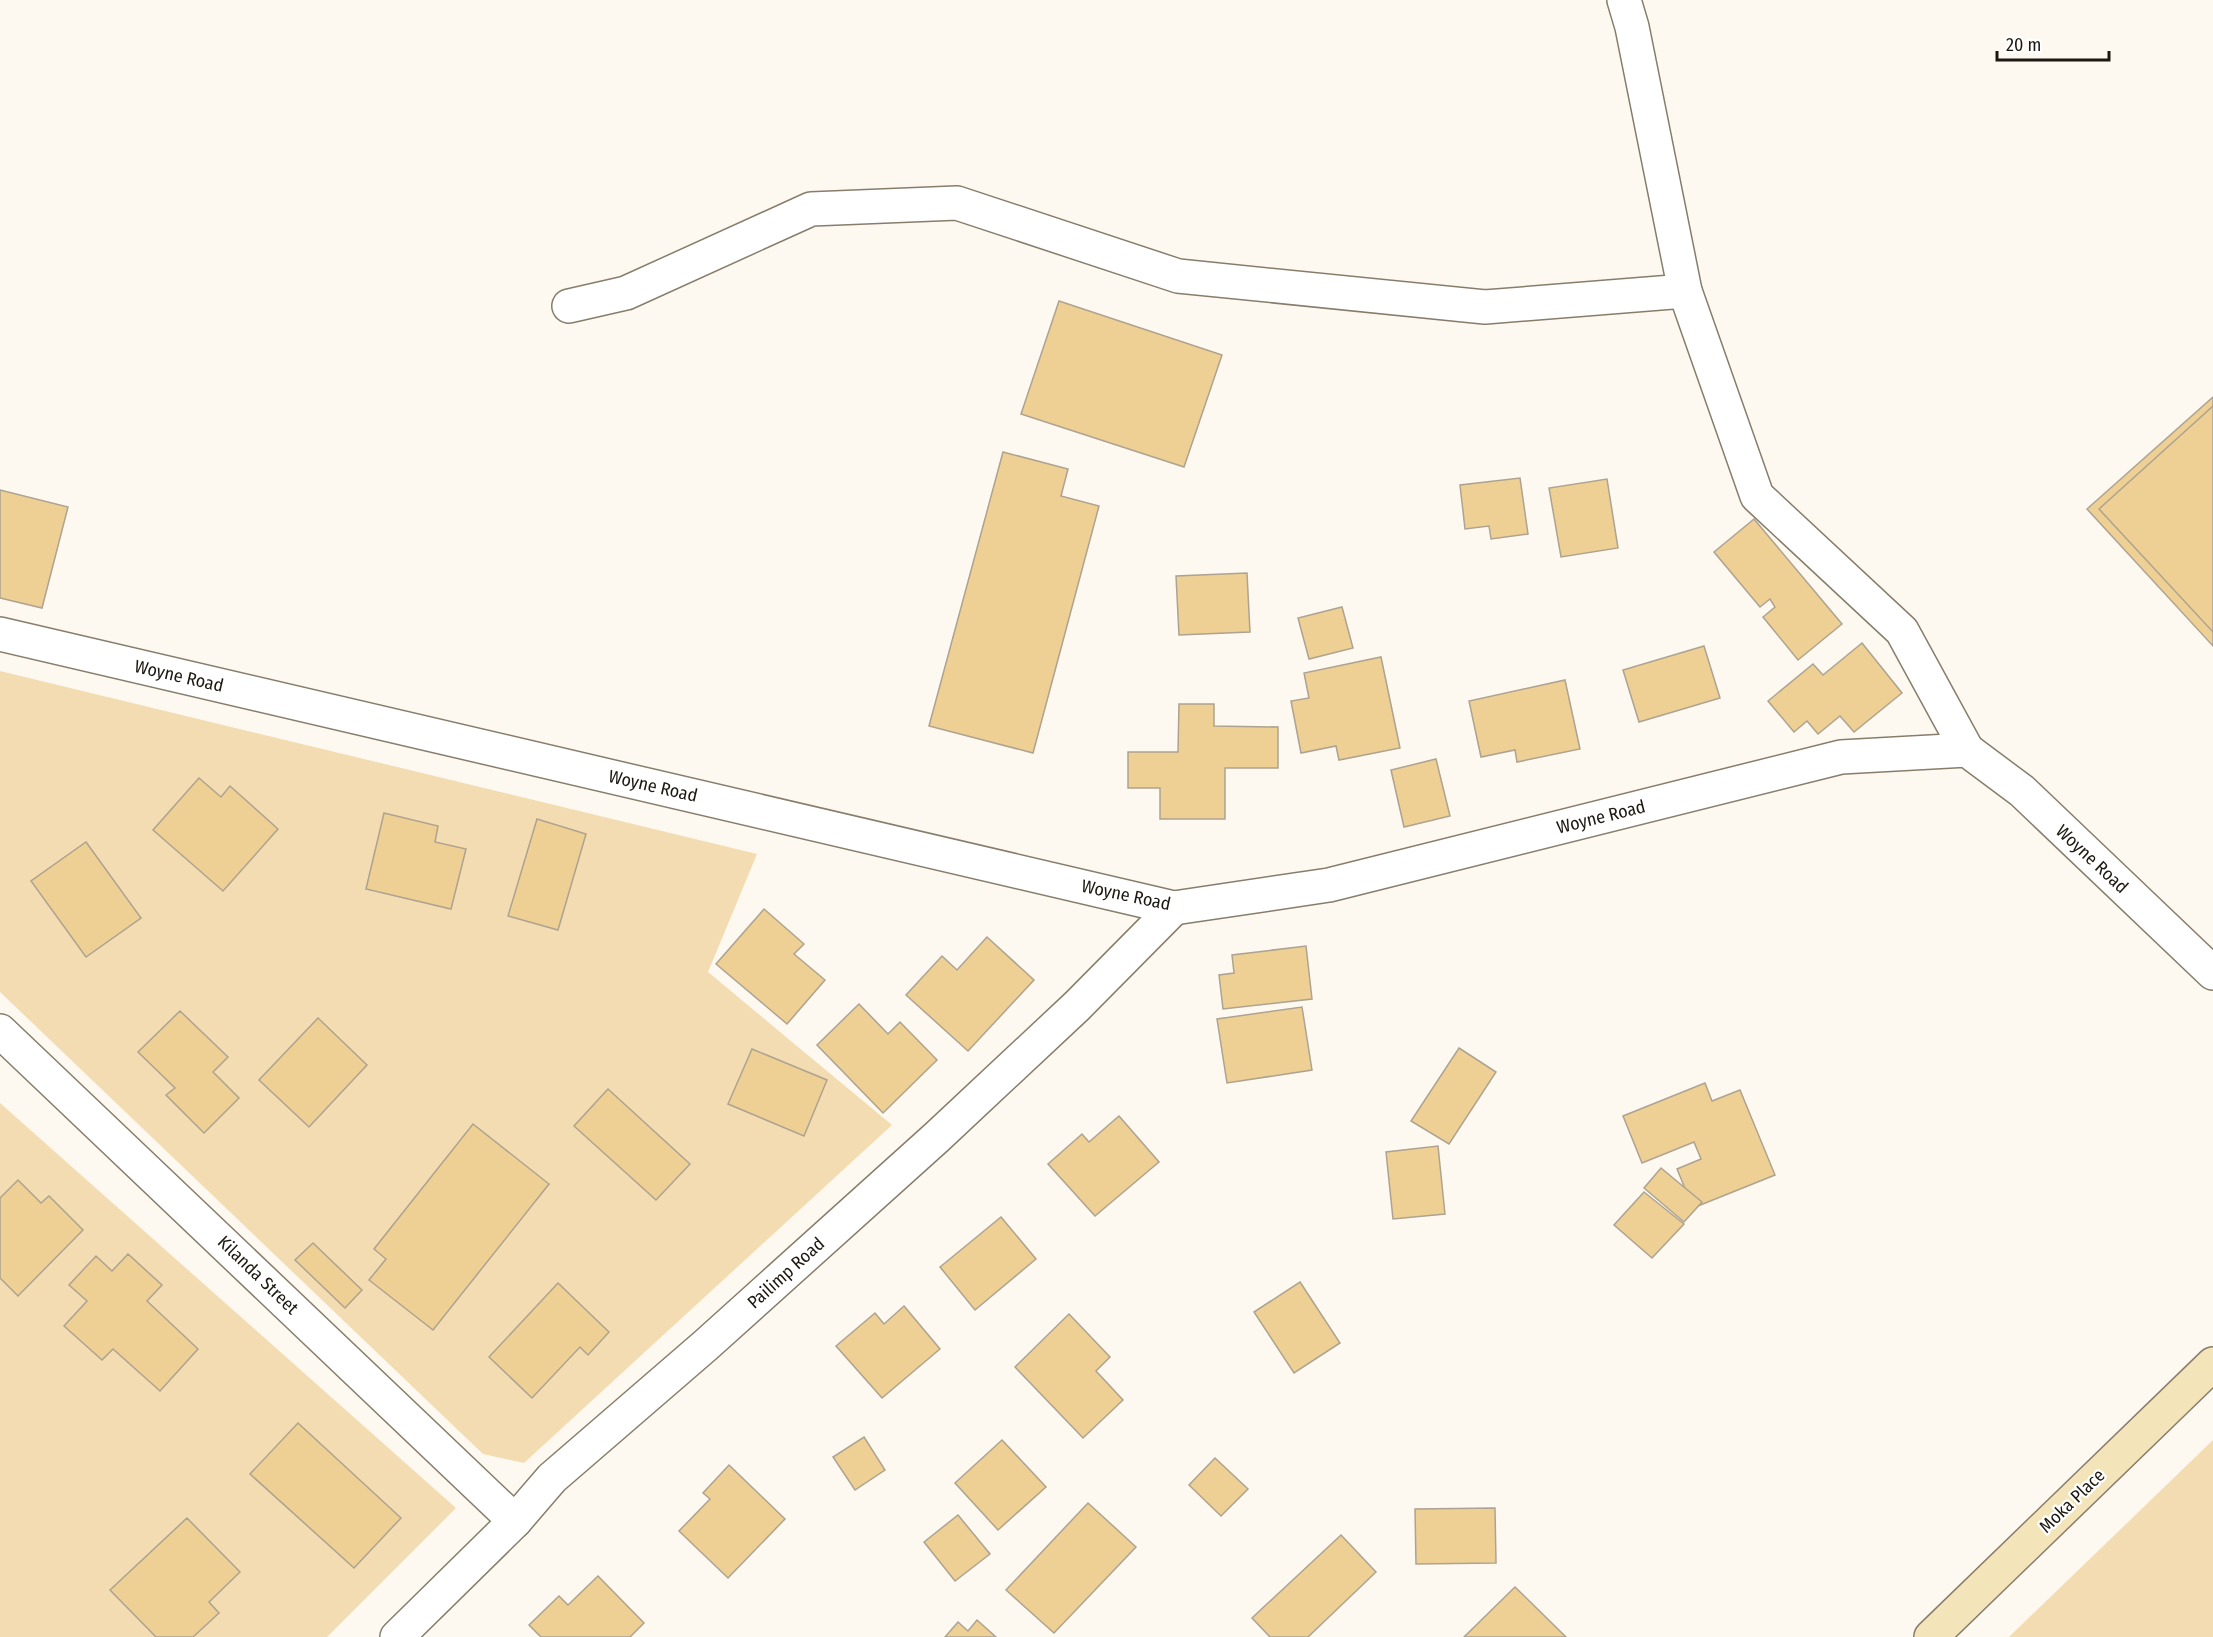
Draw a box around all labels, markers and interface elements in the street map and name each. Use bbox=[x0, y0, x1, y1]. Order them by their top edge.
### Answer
scale bar bbox=[1997, 24, 2110, 62]
text: 20 m bbox=[2006, 34, 2041, 56]
street label: Woyne Road bbox=[132, 655, 226, 697]
street label: Woyne Road bbox=[606, 765, 700, 807]
street label: Woyne Road bbox=[1554, 795, 1648, 839]
street label: Woyne Road bbox=[2051, 820, 2133, 898]
street label: Woyne Road bbox=[1079, 875, 1173, 915]
street label: Kilanda Street bbox=[213, 1231, 303, 1319]
street label: Pailimp Road bbox=[743, 1233, 829, 1313]
street label: Moka Place bbox=[2035, 1464, 2109, 1538]

